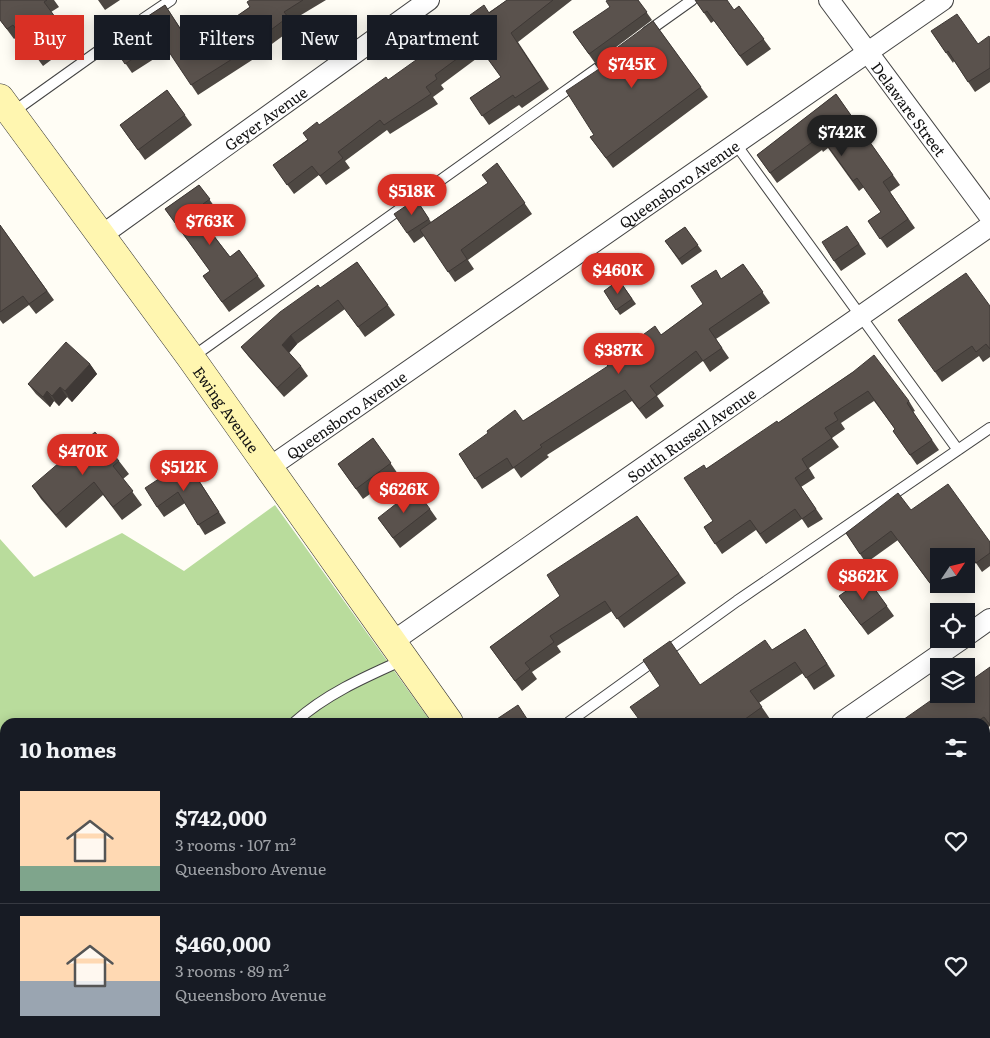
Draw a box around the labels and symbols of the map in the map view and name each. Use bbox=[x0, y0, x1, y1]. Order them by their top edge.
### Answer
pin: $745K bbox=[597, 46, 667, 89]
street label: Delaware Street bbox=[867, 56, 952, 161]
street label: Geyer Avenue bbox=[219, 80, 312, 156]
pin: $742K bbox=[807, 114, 877, 157]
street label: Queensboro Avenue bbox=[614, 133, 744, 233]
pin: $518K bbox=[377, 174, 447, 216]
pin: $763K bbox=[175, 204, 245, 246]
pin: $460K bbox=[583, 252, 653, 295]
pin: $387K bbox=[584, 332, 654, 375]
street label: Ewing Avenue bbox=[188, 361, 266, 457]
street label: Queensboro Avenue bbox=[281, 364, 411, 464]
street label: South Russell Avenue bbox=[622, 381, 760, 487]
pin: $470K bbox=[48, 434, 118, 476]
pin: $512K bbox=[149, 450, 219, 492]
pin: $626K bbox=[369, 472, 439, 514]
north arrow bbox=[930, 548, 975, 592]
pin: $862K bbox=[828, 558, 898, 601]

